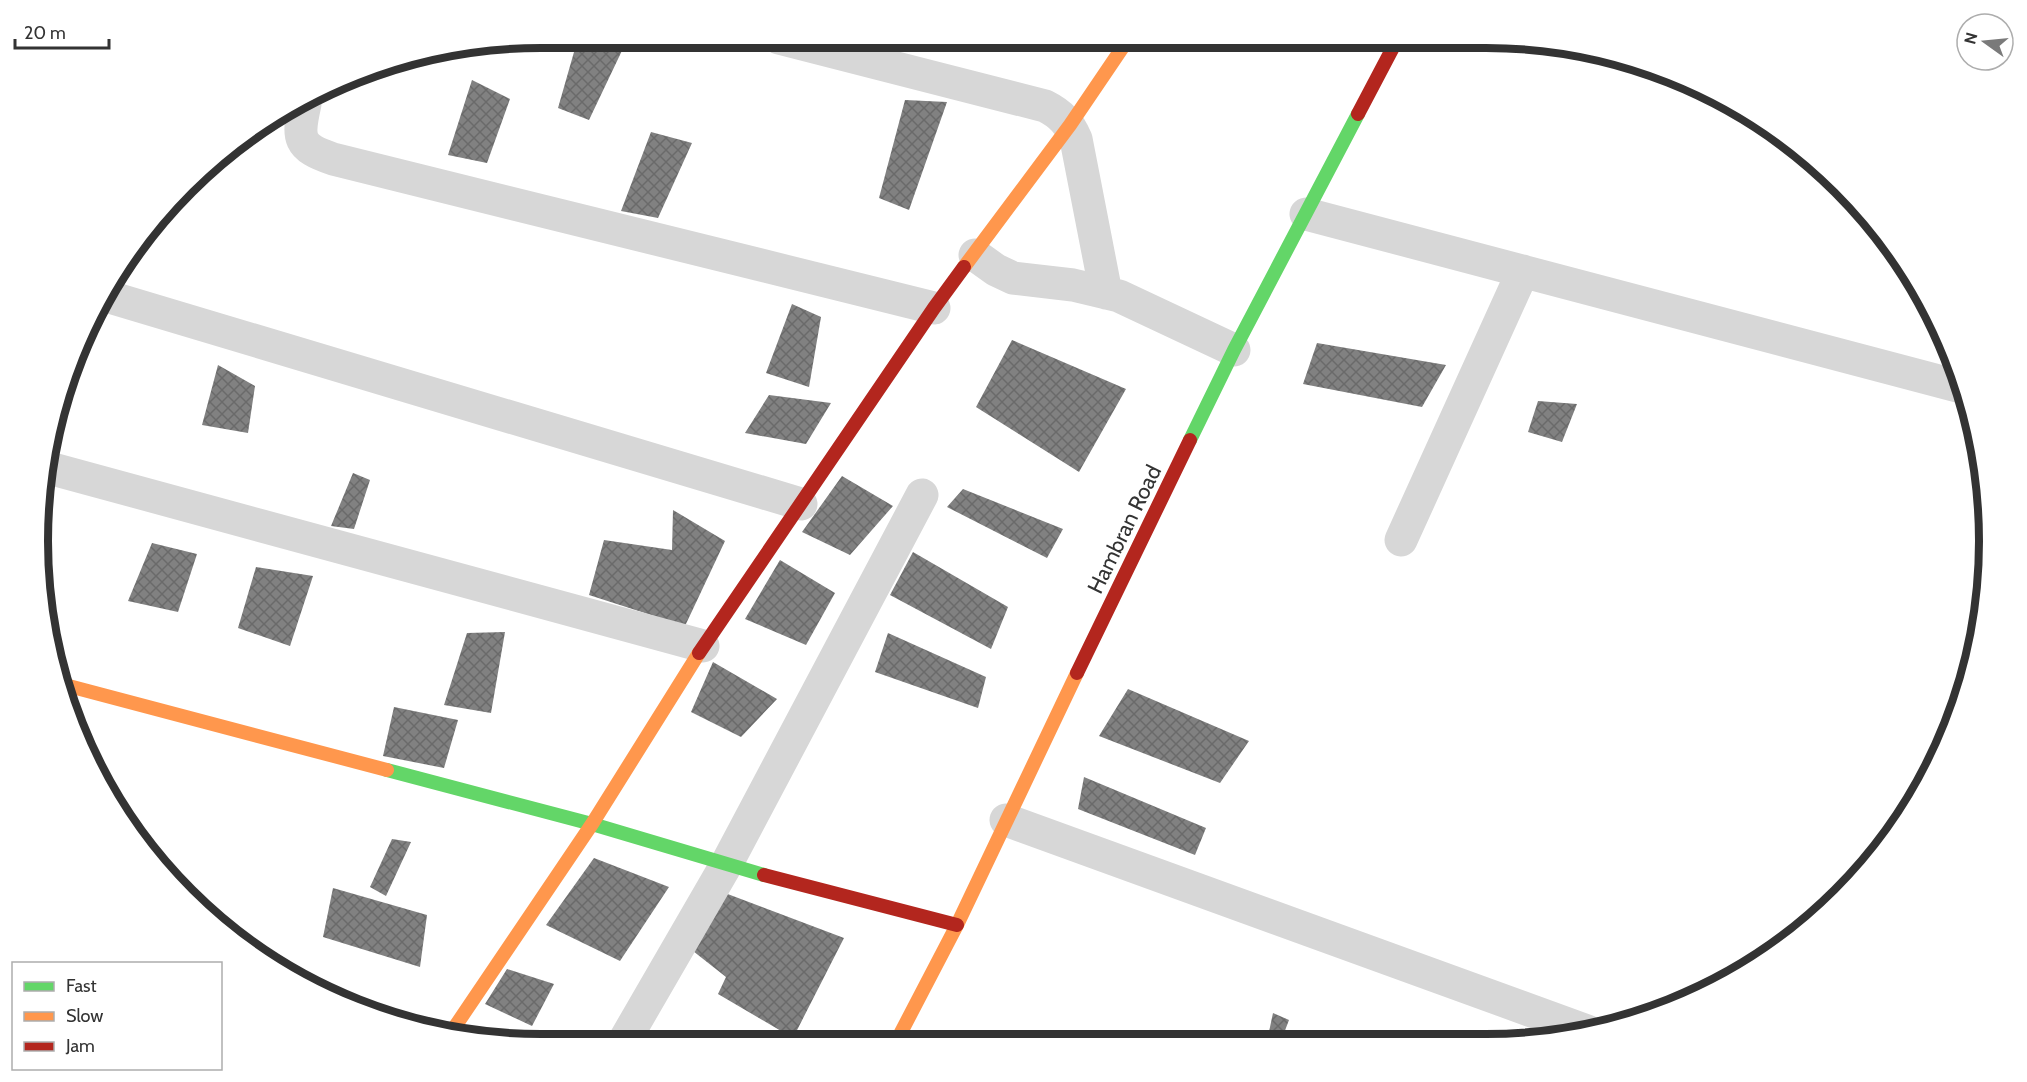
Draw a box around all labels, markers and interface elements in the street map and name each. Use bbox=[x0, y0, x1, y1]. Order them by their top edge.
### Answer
scale bar bbox=[15, 12, 110, 50]
north arrow bbox=[1955, 12, 2015, 72]
text: 20 m bbox=[24, 22, 66, 44]
text: N bbox=[1960, 30, 1982, 46]
street label: Hambran Road bbox=[1082, 461, 1167, 598]
legend bbox=[12, 962, 222, 1070]
text: Fast bbox=[66, 975, 97, 997]
text: Slow bbox=[66, 1005, 103, 1027]
text: Jam bbox=[65, 1035, 95, 1057]

